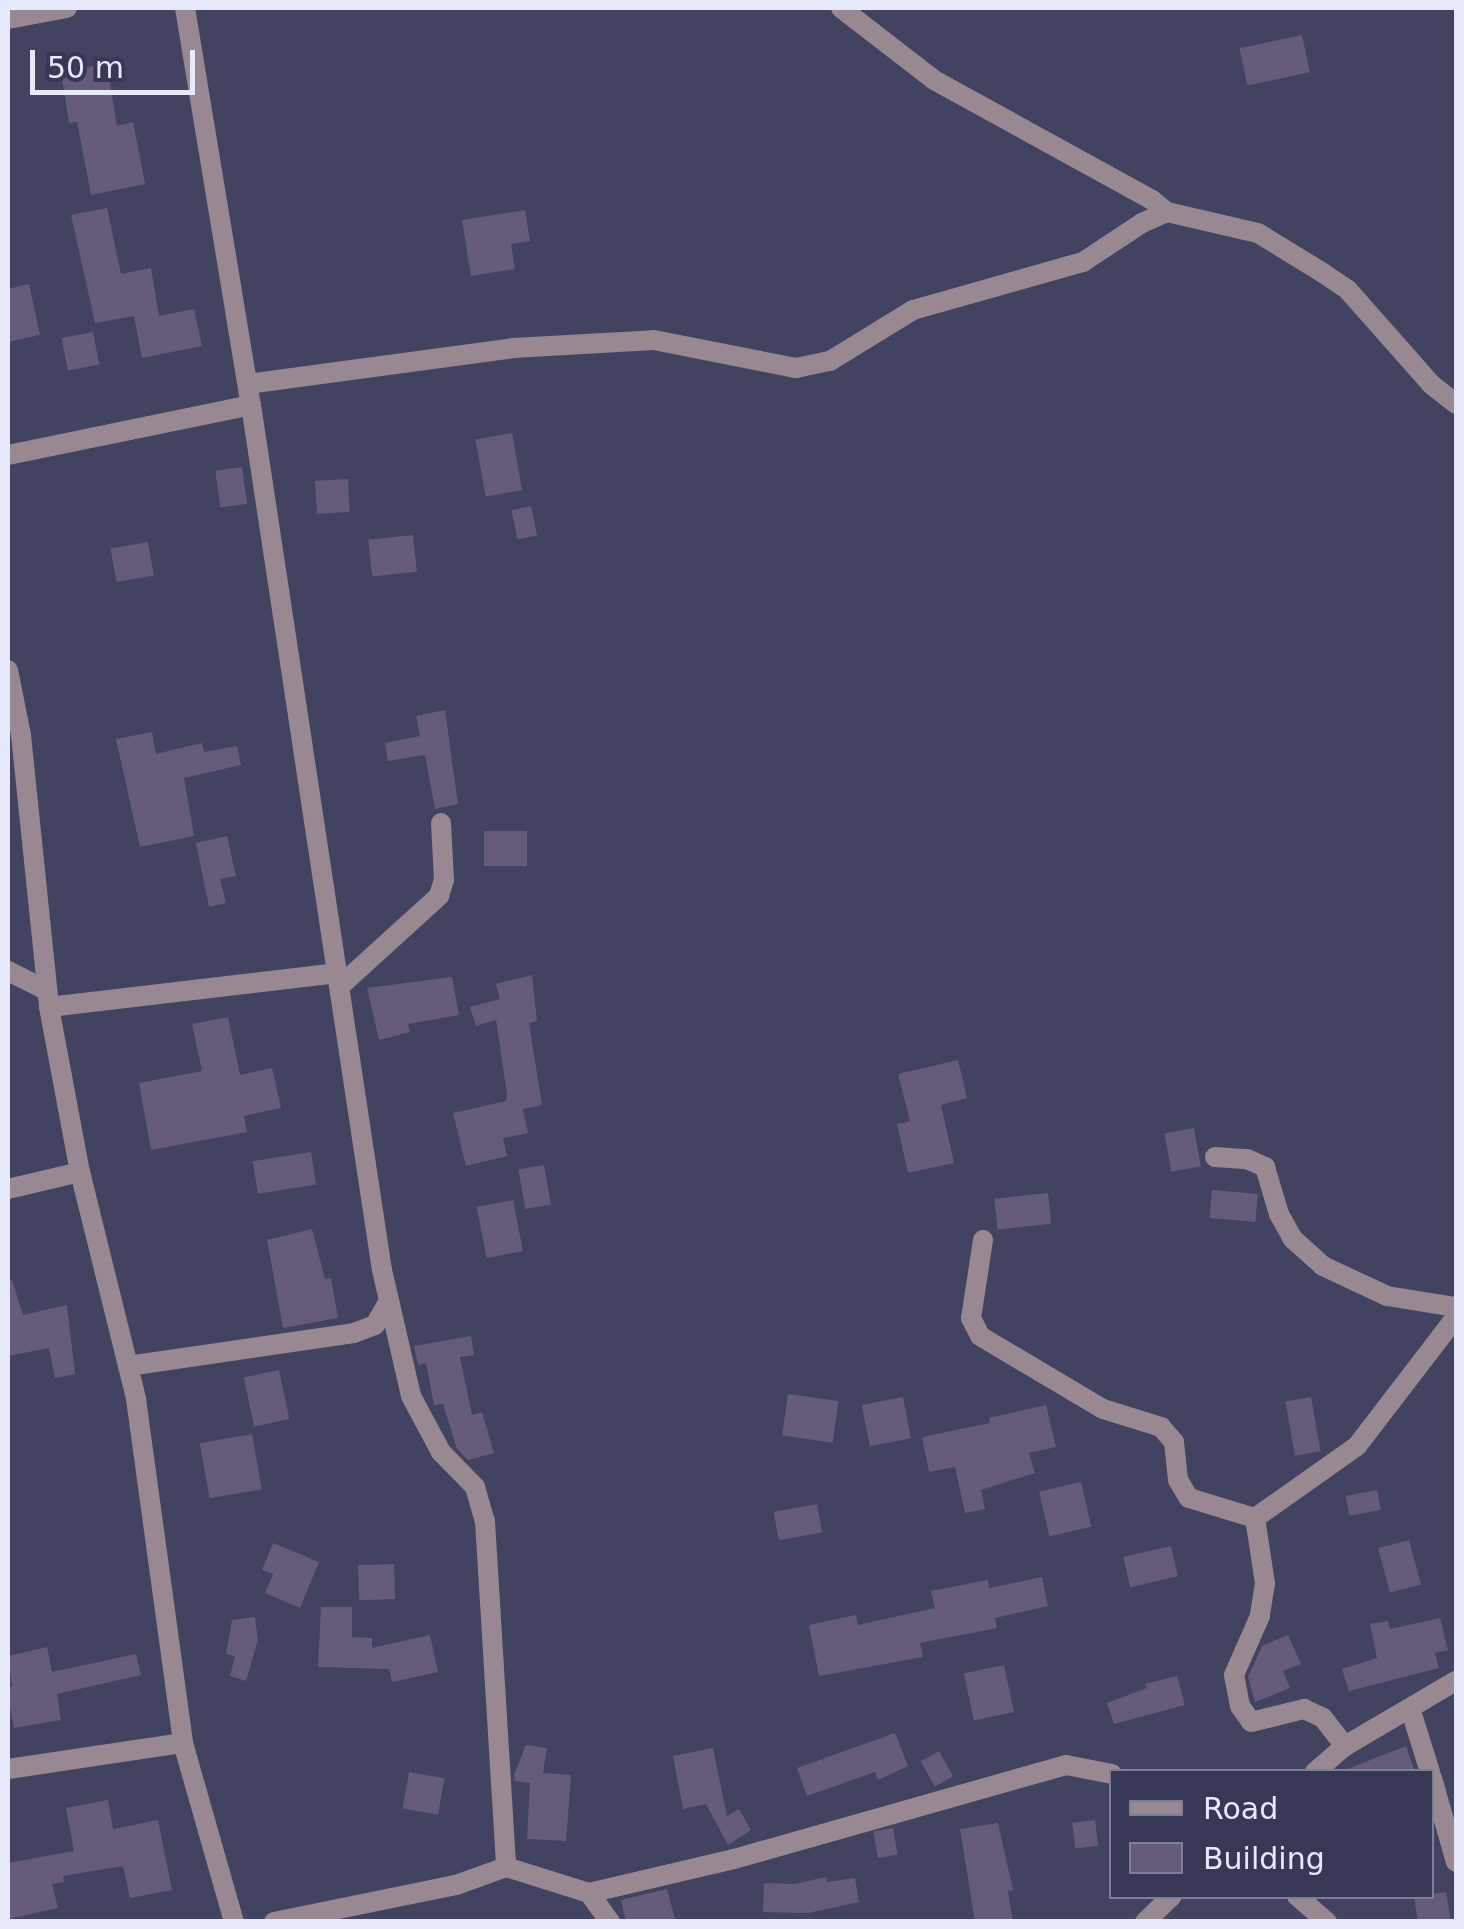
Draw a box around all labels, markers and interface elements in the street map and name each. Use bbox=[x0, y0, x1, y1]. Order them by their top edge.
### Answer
scale bar bbox=[35, 30, 200, 92]
text: 50 m bbox=[47, 50, 124, 85]
legend bbox=[1109, 1769, 1434, 1899]
text: Road bbox=[1203, 1791, 1278, 1826]
text: Building bbox=[1203, 1841, 1325, 1876]

